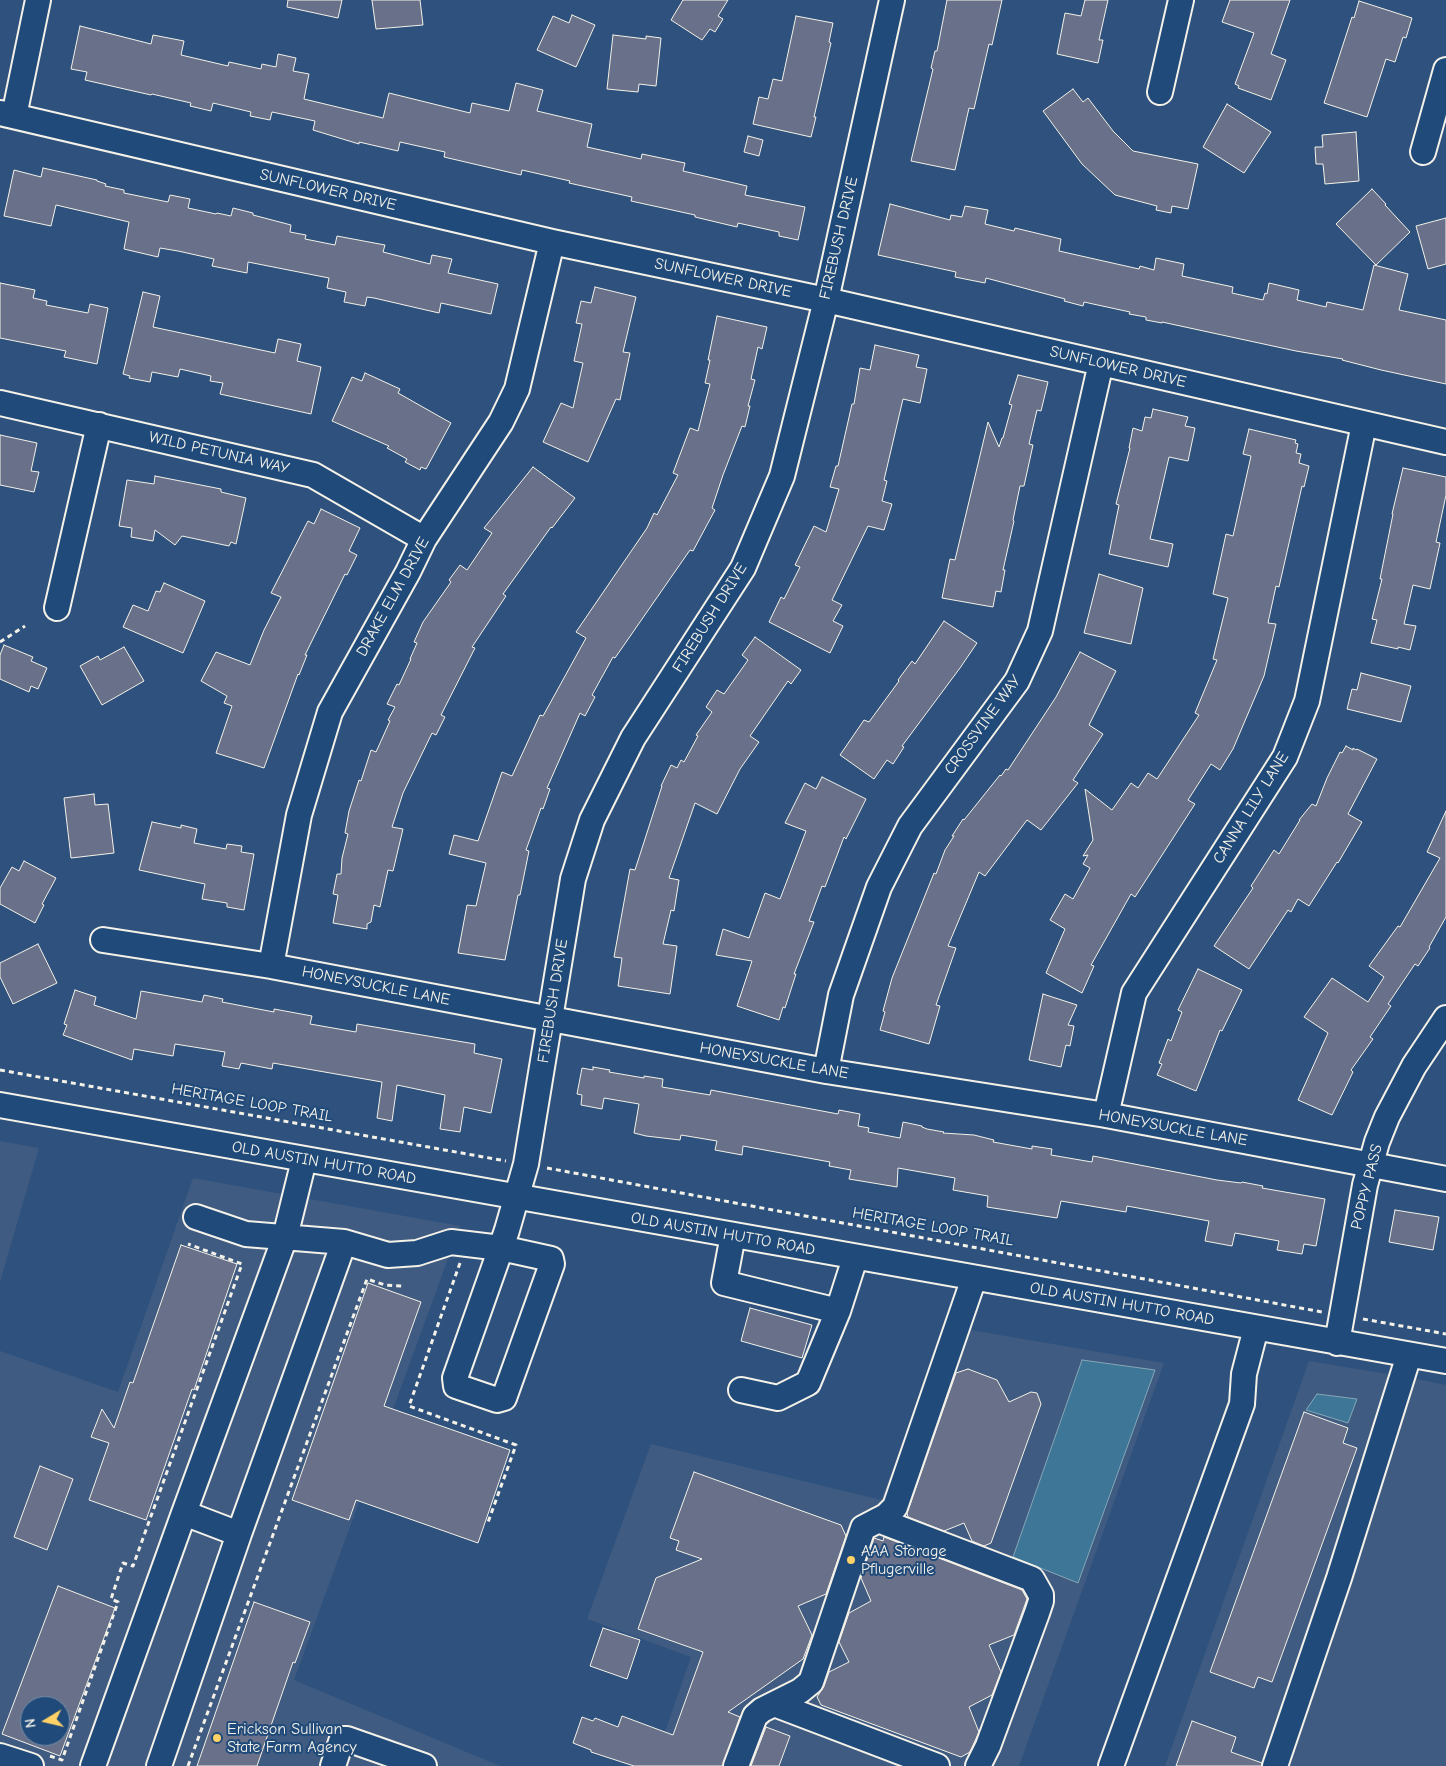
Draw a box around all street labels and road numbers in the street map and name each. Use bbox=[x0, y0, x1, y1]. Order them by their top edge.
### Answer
street label: SUNFLOWER DRIVE bbox=[258, 165, 398, 215]
street label: FIREBUSH DRIVE bbox=[816, 175, 862, 301]
street label: SUNFLOWER DRIVE bbox=[653, 254, 793, 302]
street label: SUNFLOWER DRIVE bbox=[1048, 342, 1188, 392]
street label: WILD PETUNIA WAY bbox=[147, 427, 291, 479]
street label: DRAKE ELM DRIVE bbox=[352, 534, 434, 660]
street label: FIREBUSH DRIVE bbox=[669, 560, 751, 676]
street label: CROSSVINE WAY bbox=[940, 671, 1026, 779]
street label: CANNA LILY LANE bbox=[1209, 749, 1293, 867]
street label: FIREBUSH DRIVE bbox=[534, 938, 572, 1064]
street label: HONEYSUCKLE LANE bbox=[300, 962, 452, 1010]
street label: HONEYSUCKLE LANE bbox=[698, 1038, 850, 1084]
street label: HERITAGE LOOP TRAIL bbox=[170, 1079, 334, 1127]
street label: HONEYSUCKLE LANE bbox=[1097, 1105, 1249, 1151]
street label: OLD AUSTIN HUTTO ROAD bbox=[230, 1137, 418, 1189]
street label: POPPY PASS bbox=[1347, 1142, 1387, 1232]
street label: HERITAGE LOOP TRAIL bbox=[851, 1203, 1015, 1251]
street label: OLD AUSTIN HUTTO ROAD bbox=[629, 1208, 817, 1260]
street label: OLD AUSTIN HUTTO ROAD bbox=[1028, 1278, 1216, 1330]

